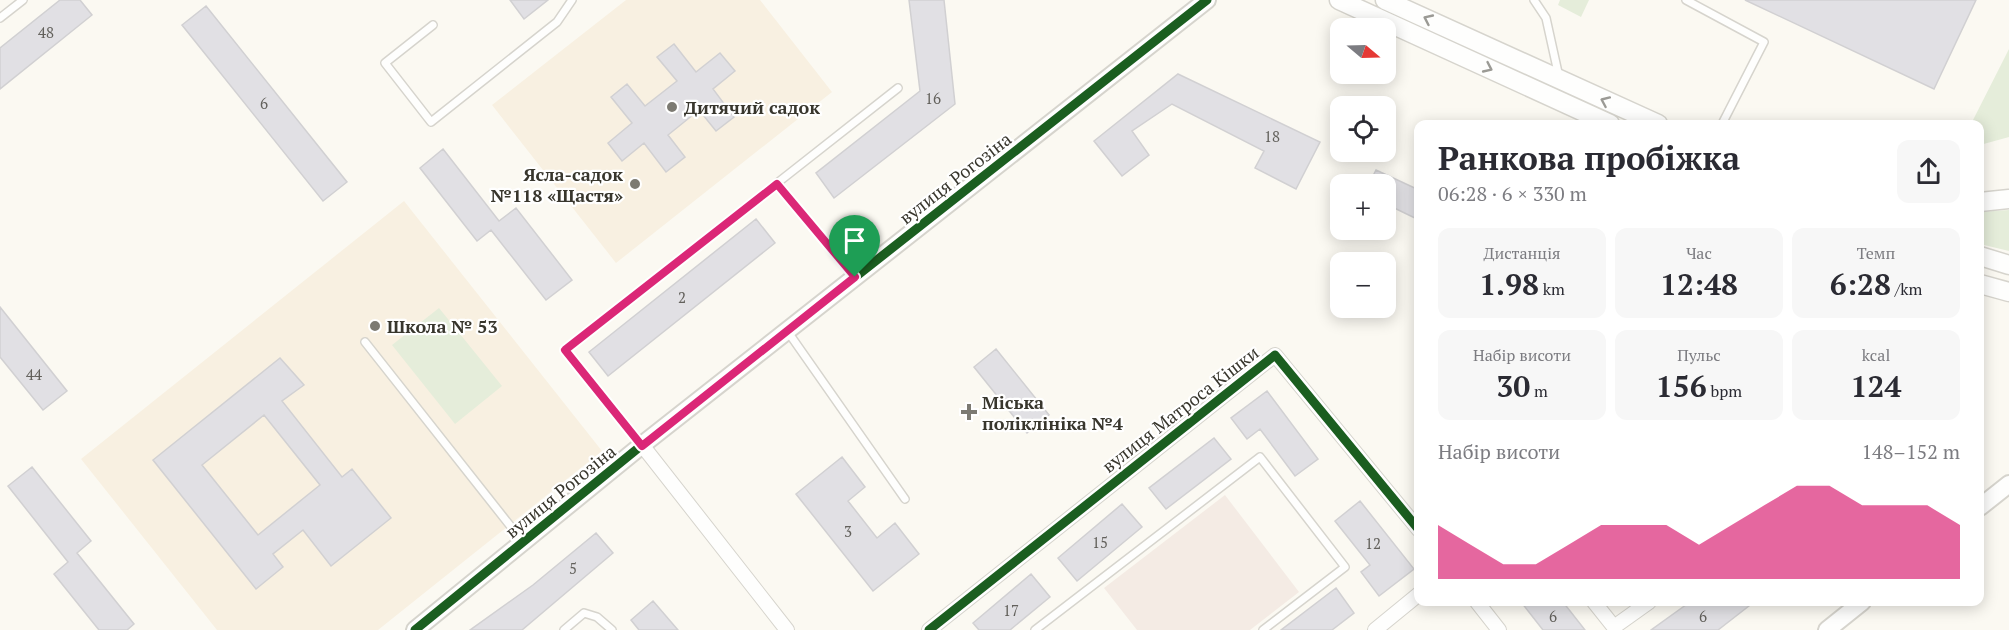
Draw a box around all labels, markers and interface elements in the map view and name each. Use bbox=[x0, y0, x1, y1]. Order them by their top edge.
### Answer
one-way arrow bbox=[1423, 15, 1434, 27]
north arrow bbox=[1330, 18, 1396, 84]
map controls bbox=[1330, 18, 1396, 318]
house number: 48 bbox=[38, 22, 54, 42]
one-way arrow bbox=[1481, 60, 1492, 72]
house number: 16 bbox=[925, 88, 941, 108]
house number: 6 bbox=[260, 93, 268, 113]
place label: Дитячий садок bbox=[684, 95, 820, 119]
button: locate bbox=[1330, 96, 1396, 162]
one-way arrow bbox=[1600, 96, 1611, 108]
marker: Дитячий садок bbox=[665, 100, 679, 114]
house number: 18 bbox=[1264, 126, 1280, 146]
street label: вулиця Рогозіна bbox=[894, 127, 1016, 229]
text: Ранкова пробіжка bbox=[1438, 136, 1740, 179]
button: share bbox=[1897, 140, 1960, 203]
place label: Ясла-садок №118 «Щастя» bbox=[491, 162, 623, 207]
button: + bbox=[1330, 174, 1396, 240]
marker: Ясла-садок №118 «Щастя» bbox=[628, 177, 642, 191]
text: 06:28 · 6 × 330 m bbox=[1438, 180, 1587, 207]
pin bbox=[829, 215, 880, 277]
icon: arrive bbox=[838, 224, 871, 257]
text: Дистанція bbox=[1484, 242, 1560, 264]
text: Час bbox=[1686, 242, 1712, 264]
text: Темп bbox=[1857, 242, 1895, 264]
button: − bbox=[1330, 252, 1396, 318]
text: 1.98 bbox=[1479, 264, 1539, 304]
text: 12:48 bbox=[1660, 264, 1738, 304]
text: 6:28 bbox=[1830, 264, 1891, 304]
text: km bbox=[1539, 278, 1565, 300]
text: /km bbox=[1891, 278, 1922, 300]
house number: 2 bbox=[678, 287, 686, 307]
place label: Школа № 53 bbox=[387, 314, 498, 338]
marker: Школа № 53 bbox=[368, 319, 382, 333]
street label: вулиця Матроса Кішки bbox=[1097, 340, 1263, 478]
text: Набір висоти bbox=[1473, 344, 1571, 366]
text: Пульс bbox=[1677, 344, 1721, 366]
text: kcal bbox=[1862, 344, 1890, 366]
house number: 44 bbox=[26, 364, 42, 384]
text: 30 bbox=[1496, 366, 1530, 406]
text: 156 bbox=[1656, 366, 1707, 406]
text: 124 bbox=[1851, 366, 1901, 406]
text: m bbox=[1530, 380, 1548, 402]
text: bpm bbox=[1707, 380, 1742, 402]
place label: Міська поліклініка №4 bbox=[982, 390, 1124, 435]
marker: Міська поліклініка №4 bbox=[960, 403, 978, 421]
text: Набір висоти bbox=[1438, 438, 1560, 465]
text: 148–152 m bbox=[1861, 438, 1960, 465]
street label: вулиця Рогозіна bbox=[500, 439, 620, 543]
house number: 3 bbox=[844, 521, 852, 541]
house number: 15 bbox=[1092, 532, 1108, 552]
house number: 12 bbox=[1365, 533, 1381, 553]
house number: 5 bbox=[569, 558, 577, 578]
house number: 17 bbox=[1003, 600, 1019, 620]
house number: 6 bbox=[1549, 606, 1557, 626]
house number: 6 bbox=[1699, 606, 1707, 626]

